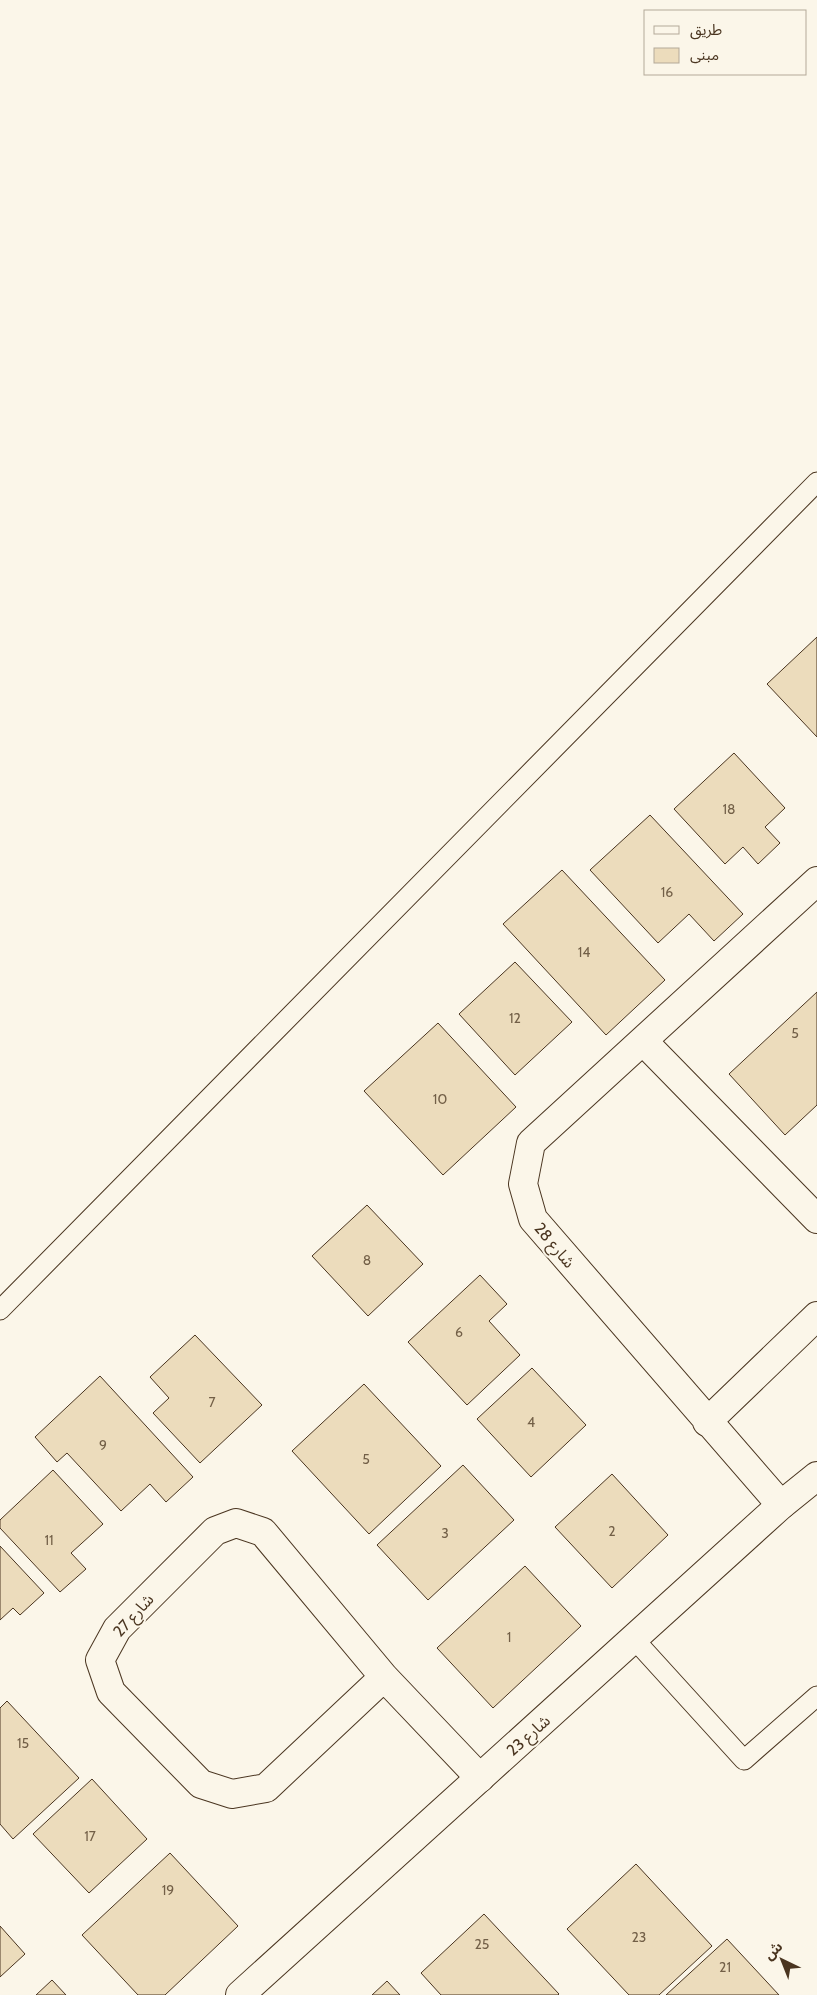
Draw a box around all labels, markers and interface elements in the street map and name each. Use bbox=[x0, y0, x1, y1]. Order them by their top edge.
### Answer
legend bbox=[644, 10, 807, 75]
text: طريق bbox=[690, 21, 722, 40]
text: مبنى bbox=[690, 46, 719, 64]
house number: 18 bbox=[722, 800, 736, 818]
house number: 16 bbox=[661, 883, 673, 901]
house number: 14 bbox=[578, 943, 590, 961]
house number: 12 bbox=[509, 1009, 521, 1027]
house number: 5 bbox=[791, 1024, 799, 1042]
house number: 10 bbox=[433, 1090, 447, 1108]
street label: شارع 28 bbox=[528, 1219, 579, 1274]
house number: 8 bbox=[363, 1251, 371, 1269]
house number: 6 bbox=[455, 1323, 463, 1341]
house number: 7 bbox=[208, 1393, 216, 1411]
house number: 4 bbox=[527, 1413, 535, 1431]
house number: 9 bbox=[99, 1436, 107, 1454]
house number: 5 bbox=[362, 1450, 370, 1468]
house number: 2 bbox=[608, 1522, 616, 1540]
house number: 3 bbox=[441, 1524, 449, 1542]
house number: 11 bbox=[44, 1531, 54, 1549]
street label: شارع 27 bbox=[109, 1590, 160, 1643]
house number: 1 bbox=[507, 1628, 511, 1646]
street label: شارع 23 bbox=[503, 1711, 556, 1762]
house number: 15 bbox=[17, 1734, 29, 1752]
house number: 17 bbox=[84, 1827, 96, 1845]
house number: 19 bbox=[162, 1881, 174, 1899]
house number: 23 bbox=[632, 1928, 646, 1946]
house number: 25 bbox=[475, 1935, 489, 1953]
north arrow bbox=[757, 1935, 807, 1985]
text: ش bbox=[760, 1937, 786, 1964]
house number: 21 bbox=[719, 1958, 731, 1976]

